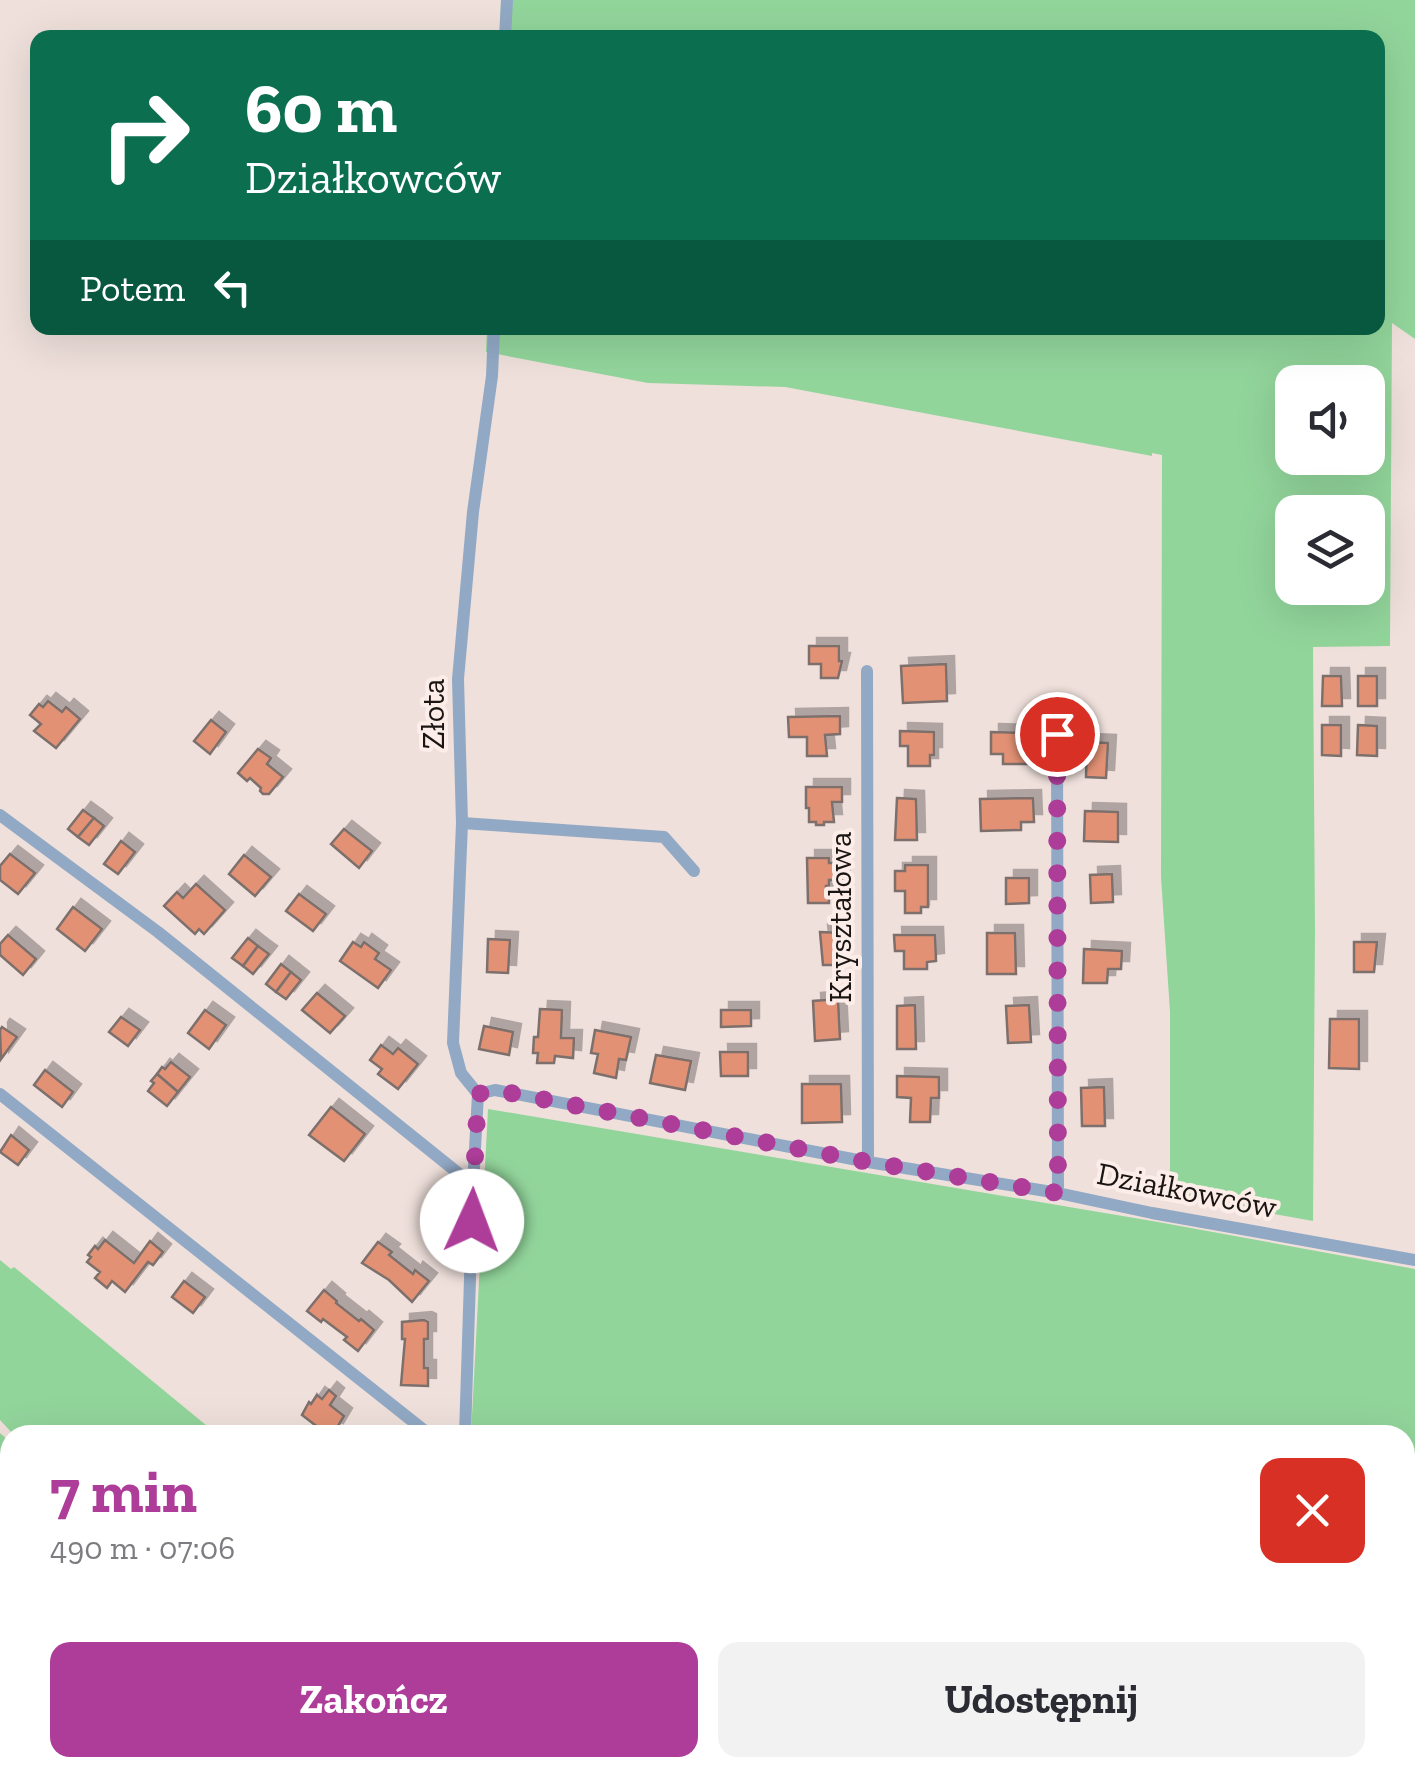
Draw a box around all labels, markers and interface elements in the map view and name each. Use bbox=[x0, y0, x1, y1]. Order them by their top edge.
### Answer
text: 60 m bbox=[245, 66, 397, 150]
icon: right bbox=[80, 70, 210, 200]
text: Działkowców bbox=[245, 151, 501, 205]
icon: left bbox=[205, 260, 260, 315]
text: Potem bbox=[80, 265, 185, 311]
map controls bbox=[1275, 365, 1385, 605]
button: sound bbox=[1275, 365, 1385, 475]
button: layers bbox=[1275, 495, 1385, 605]
street label: Złota bbox=[414, 679, 452, 749]
pin bbox=[1015, 692, 1100, 777]
icon: arrive bbox=[1030, 707, 1085, 762]
street label: Kryształowa bbox=[821, 832, 859, 1002]
street label: Działkowców bbox=[1094, 1154, 1281, 1226]
position arrow bbox=[420, 1169, 524, 1273]
text: 7 min bbox=[50, 1455, 197, 1527]
button: close bbox=[1260, 1458, 1365, 1563]
text: 490 m · 07:06 bbox=[50, 1529, 235, 1567]
button: Zakończ bbox=[50, 1642, 698, 1757]
button: Udostępnij bbox=[718, 1642, 1365, 1757]

